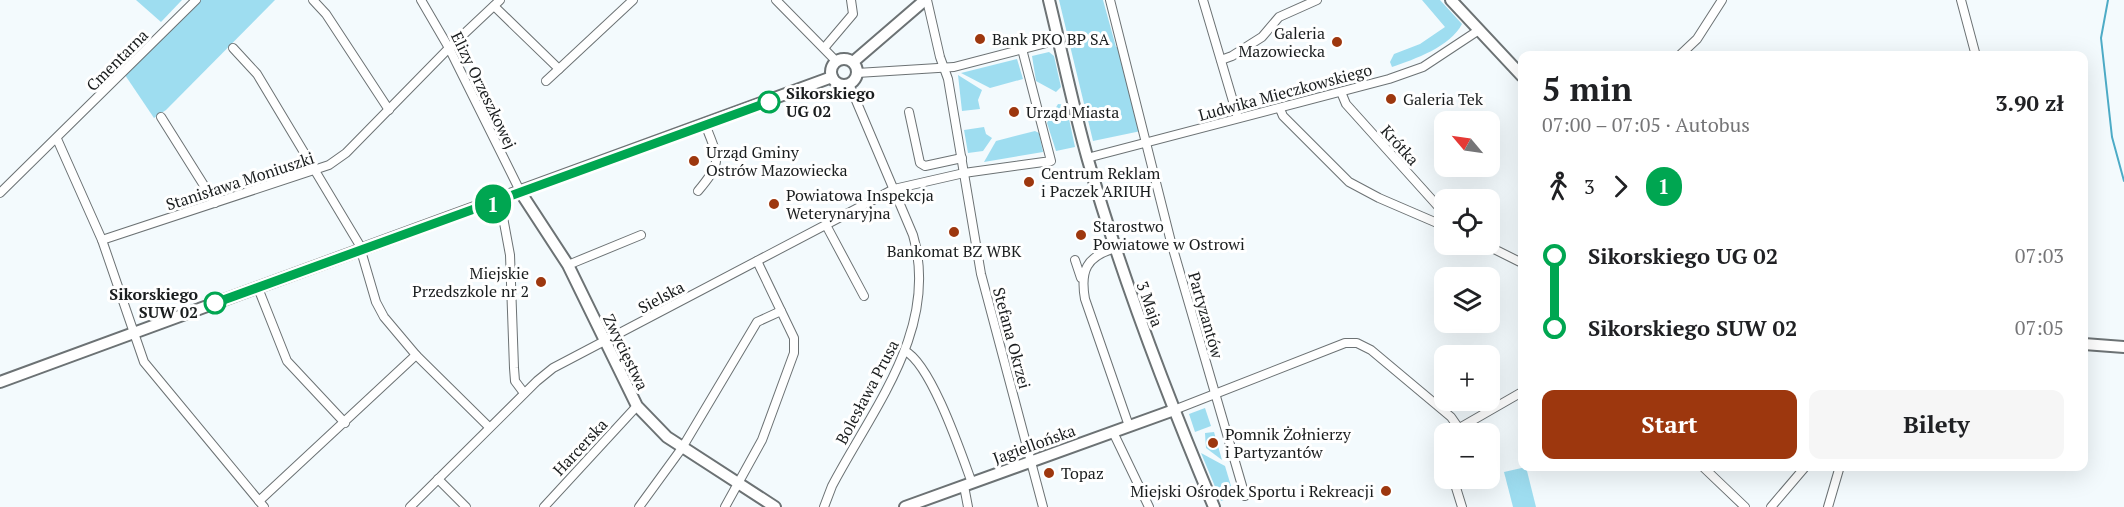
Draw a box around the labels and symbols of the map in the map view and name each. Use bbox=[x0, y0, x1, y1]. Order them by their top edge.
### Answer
place label: Galeria Mazowiecka bbox=[1238, 22, 1325, 62]
street label: Cmentarna bbox=[81, 24, 153, 96]
street label: Elizy Orzeszkowej bbox=[446, 28, 522, 152]
place label: Bank PKO BP SA bbox=[992, 28, 1109, 50]
marker: Bank PKO BP SA bbox=[973, 32, 987, 46]
marker: Galeria Mazowiecka bbox=[1330, 35, 1344, 49]
street label: Ludwika Mieczkowskiego bbox=[1196, 58, 1374, 126]
place label: Sikorskiego UG 02 bbox=[786, 82, 875, 122]
place label: Galeria Tek bbox=[1403, 88, 1484, 110]
marker: Sikorskiego UG 02 bbox=[758, 91, 780, 113]
marker: Galeria Tek bbox=[1384, 92, 1398, 106]
place label: Urząd Miasta bbox=[1026, 101, 1119, 123]
marker: Urząd Miasta bbox=[1007, 105, 1021, 119]
north arrow bbox=[1434, 111, 1500, 177]
street label: Krótka bbox=[1376, 120, 1424, 170]
place label: Urząd Gminy Ostrów Mazowiecka bbox=[706, 141, 848, 181]
street label: Stanisława Moniuszki bbox=[163, 147, 317, 215]
marker: Urząd Gminy Ostrów Mazowiecka bbox=[687, 154, 701, 168]
place label: Centrum Reklam i Paczek ARIUH bbox=[1041, 162, 1161, 202]
marker: Centrum Reklam i Paczek ARIUH bbox=[1022, 175, 1036, 189]
line badge: 1 bbox=[474, 184, 512, 224]
place label: Powiatowa Inspekcja Weterynaryjna bbox=[786, 184, 934, 224]
marker: Powiatowa Inspekcja Weterynaryjna bbox=[767, 197, 781, 211]
place label: Starostwo Powiatowe w Ostrowi bbox=[1093, 215, 1245, 255]
marker: Bankomat BZ WBK bbox=[947, 225, 961, 239]
marker: Starostwo Powiatowe w Ostrowi bbox=[1074, 228, 1088, 242]
place label: Bankomat BZ WBK bbox=[887, 240, 1022, 262]
place label: Miejskie Przedszkole nr 2 bbox=[412, 262, 529, 302]
street label: Partyzantów bbox=[1183, 269, 1229, 361]
marker: Miejskie Przedszkole nr 2 bbox=[534, 275, 548, 289]
street label: Sielska bbox=[634, 276, 688, 318]
street label: 3 Maja bbox=[1132, 278, 1168, 330]
place label: Sikorskiego SUW 02 bbox=[109, 283, 198, 323]
street label: Stefana Okrzei bbox=[988, 285, 1036, 391]
marker: Sikorskiego SUW 02 bbox=[204, 292, 226, 314]
street label: Zwycięstwa bbox=[598, 310, 654, 394]
street label: Bolesława Prusa bbox=[830, 336, 904, 448]
street label: Harcerska bbox=[548, 414, 612, 480]
street label: Jagiellońska bbox=[990, 419, 1078, 469]
place label: Pomnik Żołnierzy i Partyzantów bbox=[1225, 423, 1352, 463]
marker: Pomnik Żołnierzy i Partyzantów bbox=[1206, 436, 1220, 450]
place label: Topaz bbox=[1061, 462, 1104, 484]
marker: Topaz bbox=[1042, 466, 1056, 480]
place label: Miejski Ośrodek Sportu i Rekreacji bbox=[1130, 480, 1374, 502]
marker: Miejski Ośrodek Sportu i Rekreacji bbox=[1379, 484, 1393, 498]

